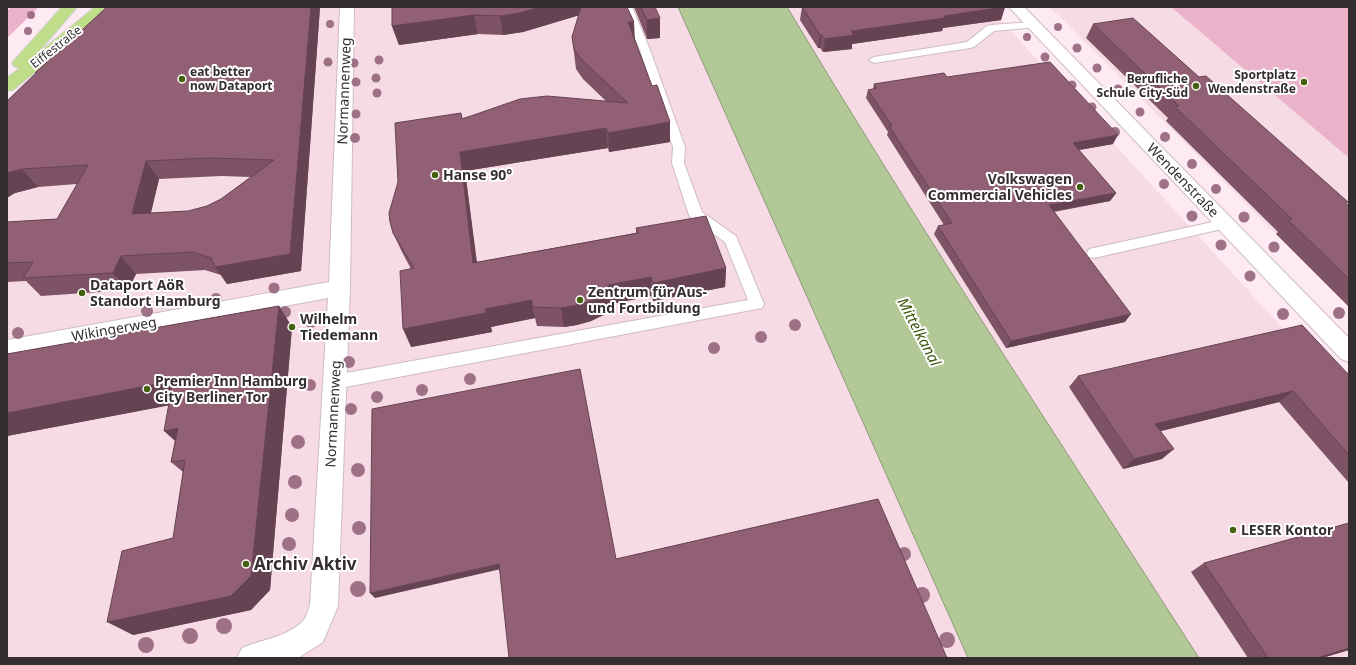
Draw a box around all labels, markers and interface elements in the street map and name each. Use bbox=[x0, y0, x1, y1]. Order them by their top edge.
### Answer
street label: Eiffestraße bbox=[27, 21, 85, 72]
street label: Normannenweg bbox=[332, 37, 355, 145]
place label: eat better now Dataport bbox=[190, 63, 272, 94]
place label: Sportplatz Wendenstraße bbox=[1208, 66, 1296, 97]
place label: Berufliche Schule City-Süd bbox=[1097, 70, 1188, 101]
marker: eat better now Dataport bbox=[177, 74, 187, 84]
marker: Sportplatz Wendenstraße bbox=[1299, 77, 1309, 87]
marker: Berufliche Schule City-Süd bbox=[1191, 81, 1201, 91]
street label: Wendenstraße bbox=[1143, 138, 1224, 221]
place label: Hanse 90° bbox=[443, 165, 512, 184]
place label: Volkswagen Commercial Vehicles bbox=[928, 169, 1072, 204]
marker: Hanse 90° bbox=[430, 170, 440, 180]
marker: Volkswagen Commercial Vehicles bbox=[1075, 182, 1085, 192]
place label: Dataport AöR Standort Hamburg bbox=[90, 275, 221, 310]
place label: Zentrum für Aus- und Fortbildung bbox=[588, 282, 708, 317]
marker: Dataport AöR Standort Hamburg bbox=[77, 288, 87, 298]
water label: Mittelkanal bbox=[893, 294, 947, 370]
marker: Zentrum für Aus- und Fortbildung bbox=[575, 295, 585, 305]
place label: Wilhelm Tiedemann bbox=[300, 309, 378, 344]
street label: Wikingerweg bbox=[70, 312, 158, 345]
marker: Wilhelm Tiedemann bbox=[287, 322, 297, 332]
street label: Normannenweg bbox=[320, 360, 345, 468]
place label: Premier Inn Hamburg City Berliner Tor bbox=[155, 371, 307, 406]
marker: Premier Inn Hamburg City Berliner Tor bbox=[142, 384, 152, 394]
place label: LESER Kontor bbox=[1241, 520, 1334, 539]
marker: LESER Kontor bbox=[1228, 525, 1238, 535]
place label: Archiv Aktiv bbox=[254, 552, 357, 575]
marker: Archiv Aktiv bbox=[241, 559, 251, 569]

